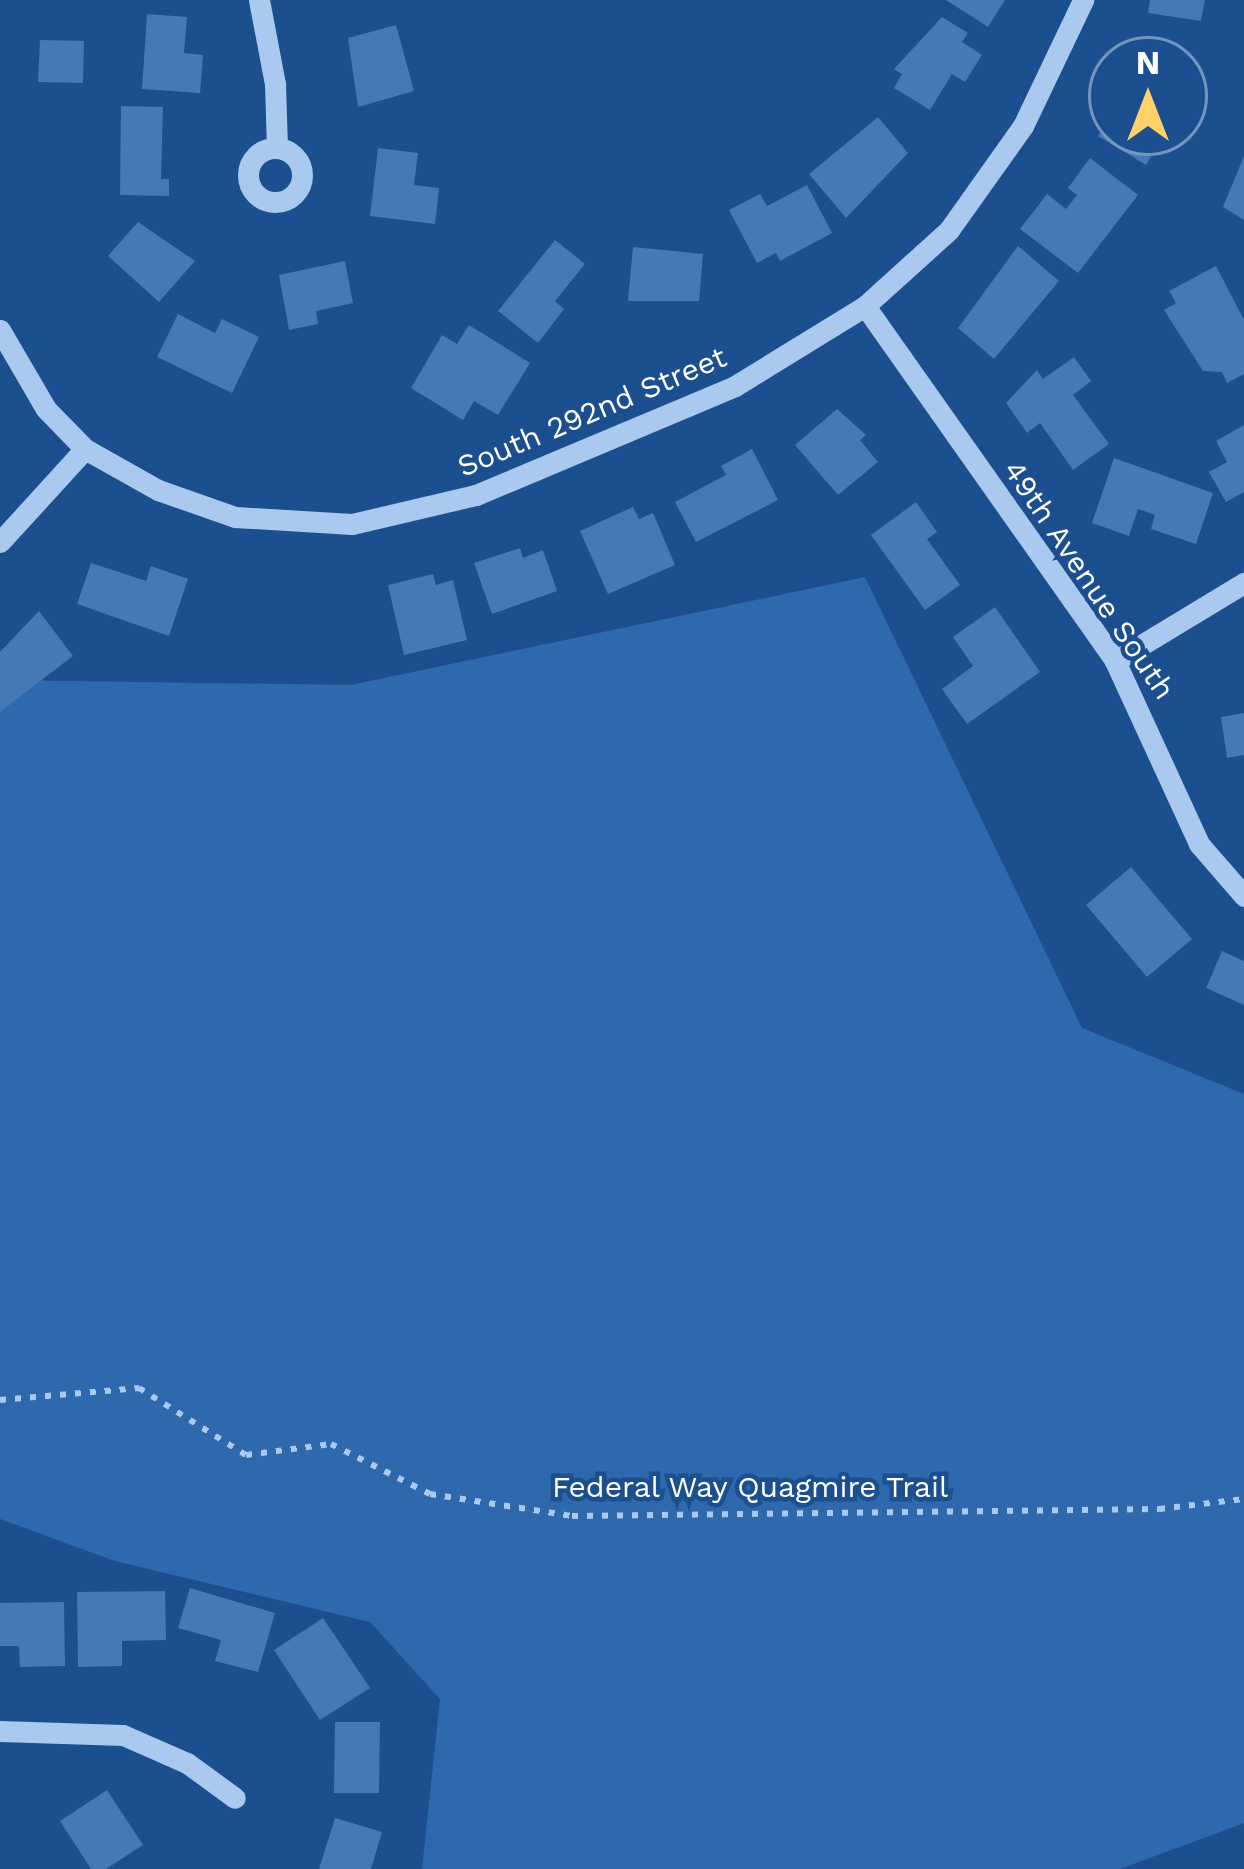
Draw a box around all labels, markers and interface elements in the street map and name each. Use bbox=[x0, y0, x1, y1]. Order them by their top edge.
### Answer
north arrow bbox=[1088, 36, 1208, 156]
text: N bbox=[1136, 43, 1160, 82]
street label: South 292nd Street bbox=[452, 339, 732, 485]
street label: 49th Avenue South bbox=[995, 453, 1183, 707]
street label: Federal Way Quagmire Trail bbox=[550, 1469, 950, 1505]

